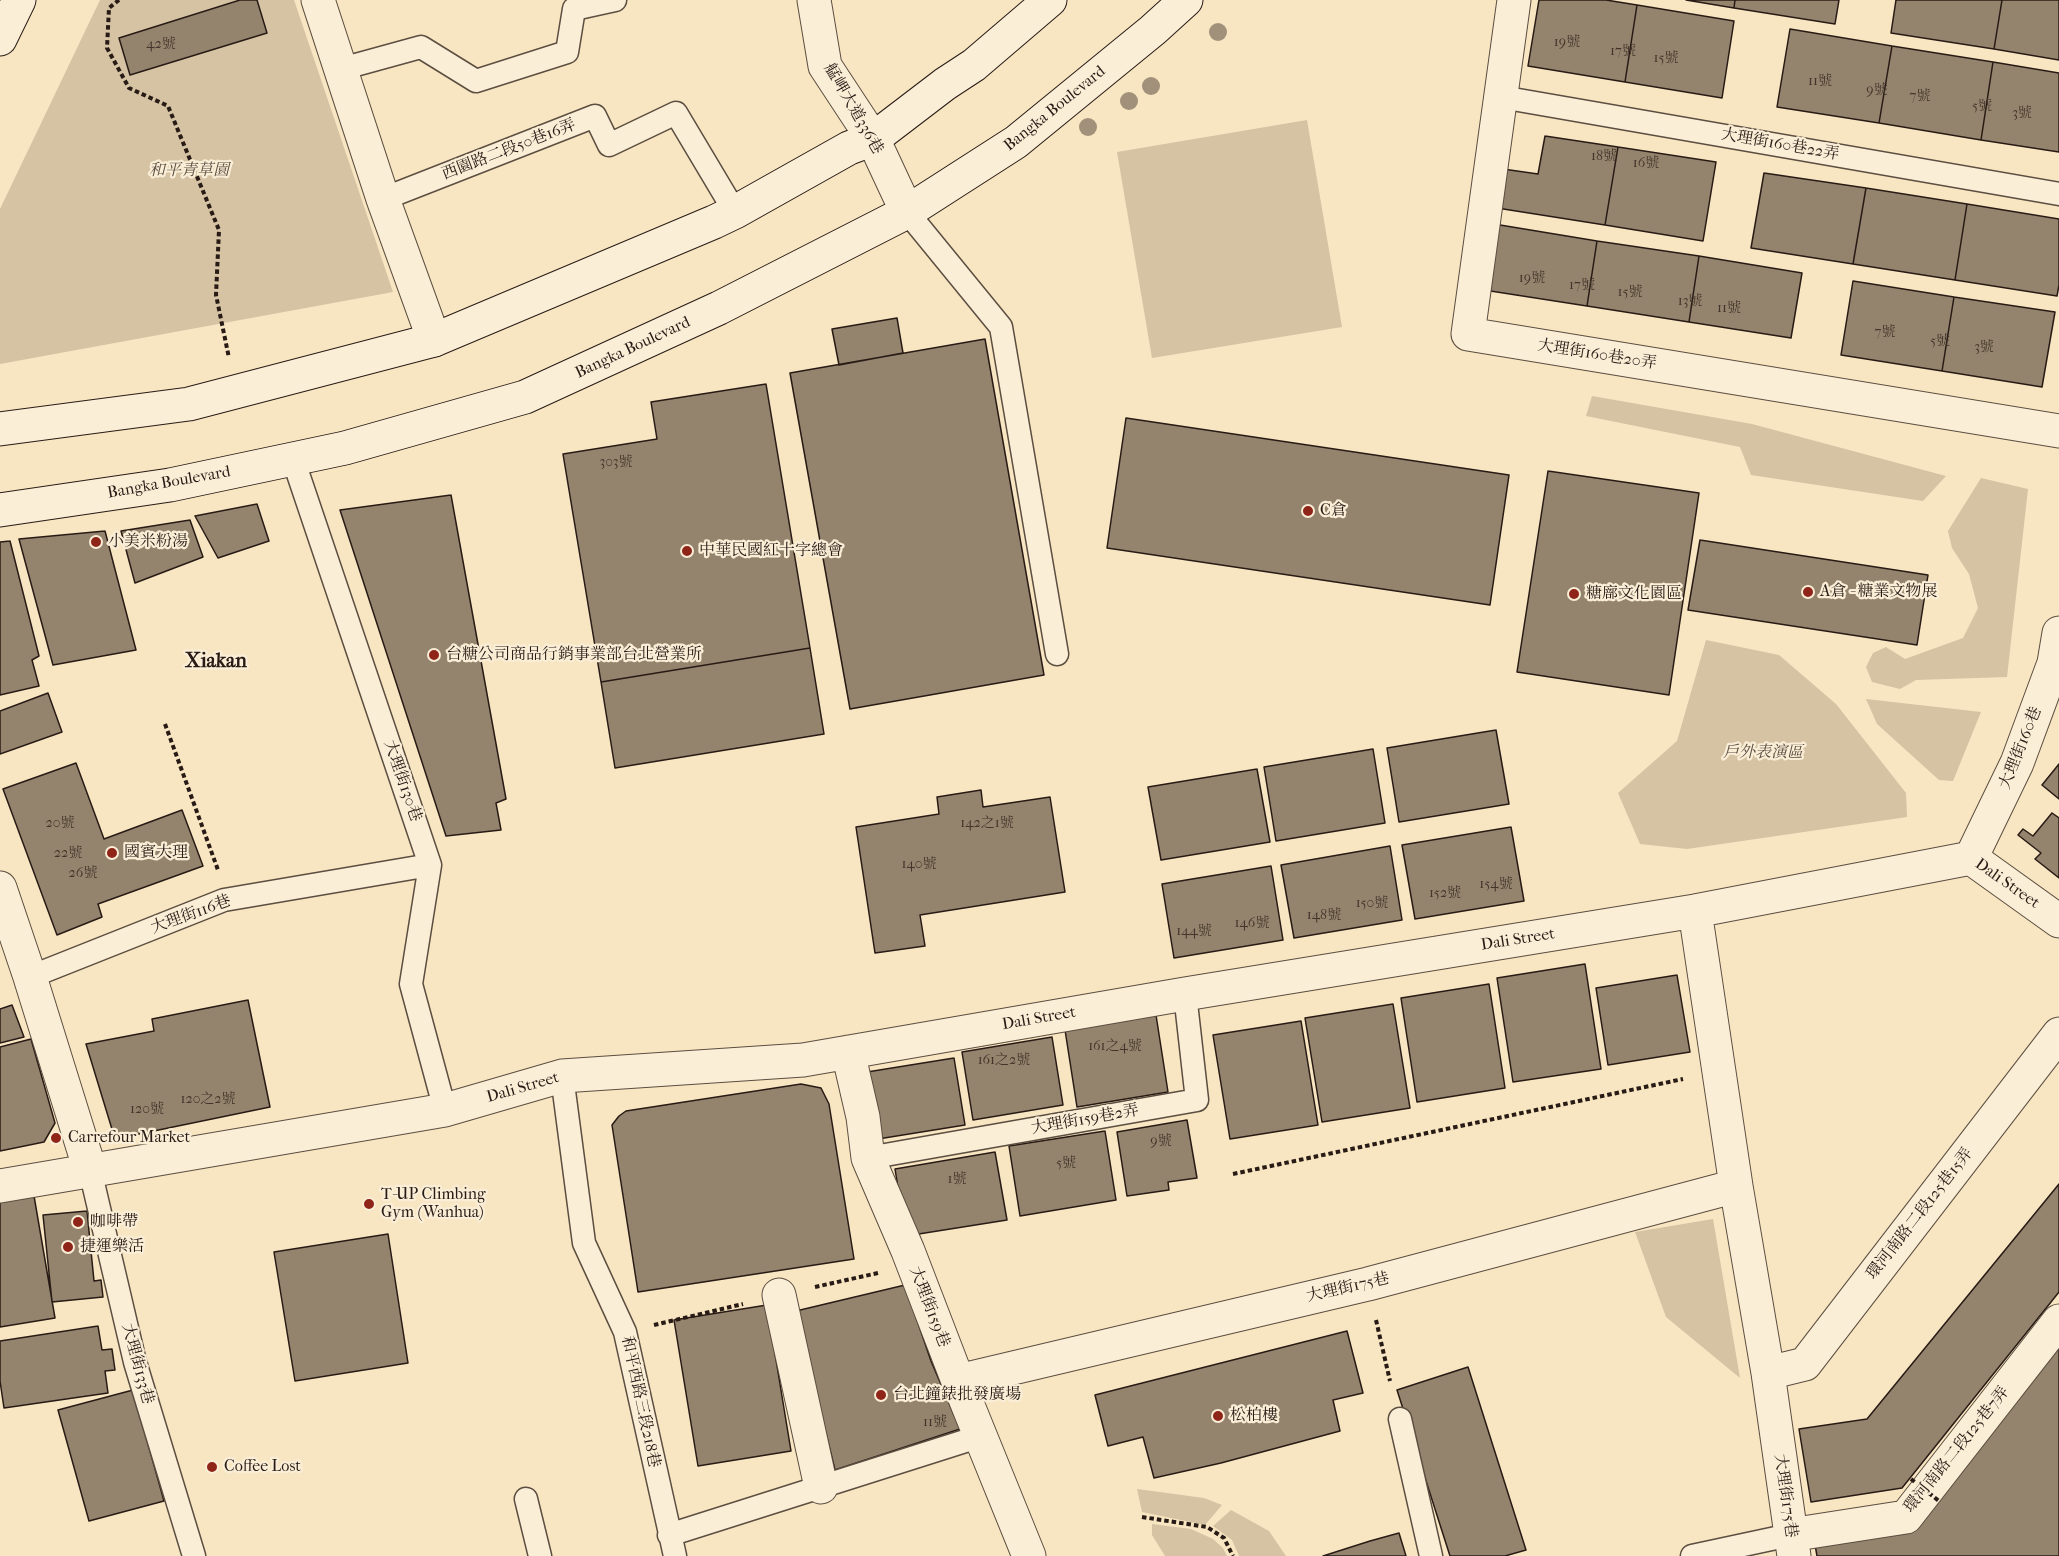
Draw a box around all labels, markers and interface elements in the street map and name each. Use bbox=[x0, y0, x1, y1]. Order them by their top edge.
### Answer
house number: 19號 bbox=[1554, 35, 1580, 51]
house number: 42號 bbox=[146, 37, 176, 53]
house number: 17號 bbox=[1610, 44, 1636, 60]
house number: 15號 bbox=[1654, 51, 1678, 67]
street label: 艋岬大道336巷 bbox=[819, 60, 887, 158]
street label: Bangka Boulevard bbox=[1000, 62, 1110, 156]
house number: 11號 bbox=[1808, 74, 1832, 90]
house number: 9號 bbox=[1866, 83, 1888, 99]
house number: 7號 bbox=[1910, 89, 1930, 105]
house number: 5號 bbox=[1972, 99, 1992, 115]
house number: 3號 bbox=[2012, 106, 2032, 122]
street label: 西園路二段50巷16弄 bbox=[439, 116, 579, 184]
street label: 大理街160巷22弄 bbox=[1719, 125, 1841, 165]
house number: 18號 bbox=[1591, 149, 1617, 165]
house number: 16號 bbox=[1633, 156, 1659, 172]
park label: 和平青草園 bbox=[149, 161, 229, 181]
house number: 19號 bbox=[1519, 271, 1545, 287]
house number: 17號 bbox=[1569, 278, 1595, 294]
house number: 15號 bbox=[1618, 285, 1642, 301]
house number: 13號 bbox=[1678, 294, 1702, 310]
house number: 11號 bbox=[1717, 301, 1741, 317]
street label: Bangka Boulevard bbox=[572, 313, 694, 383]
house number: 7號 bbox=[1875, 325, 1895, 341]
house number: 5號 bbox=[1930, 334, 1950, 350]
street label: 大理街160巷20弄 bbox=[1536, 336, 1658, 374]
house number: 3號 bbox=[1974, 340, 1994, 356]
house number: 303號 bbox=[599, 455, 633, 471]
street label: Bangka Boulevard bbox=[106, 463, 232, 503]
place label: C倉 bbox=[1320, 501, 1347, 521]
marker: C倉 bbox=[1301, 504, 1315, 518]
place label: 小美米粉湯 bbox=[108, 532, 188, 552]
marker: 小美米粉湯 bbox=[89, 535, 103, 549]
place label: 中華民國紅十字總會 bbox=[699, 541, 843, 561]
marker: 中華民國紅十字總會 bbox=[680, 544, 694, 558]
place label: A倉 - 糖業文物展 bbox=[1820, 582, 1937, 602]
place label: 糖廍文化園區 bbox=[1586, 584, 1682, 604]
marker: A倉 - 糖業文物展 bbox=[1801, 585, 1815, 599]
marker: 糖廍文化園區 bbox=[1567, 587, 1581, 601]
place label: 台糖公司商品行銷事業部台北營業所 bbox=[446, 645, 702, 665]
marker: 台糖公司商品行銷事業部台北營業所 bbox=[427, 648, 441, 662]
district label: Xiakan bbox=[185, 650, 247, 674]
street label: 大理街160巷 bbox=[1996, 704, 2046, 792]
street label: 大理街130巷 bbox=[379, 738, 425, 824]
park label: 戶外表演區 bbox=[1723, 743, 1803, 763]
house number: 20號 bbox=[46, 816, 74, 832]
house number: 142之1號 bbox=[960, 816, 1014, 832]
place label: 國賓大理 bbox=[124, 843, 188, 863]
house number: 22號 bbox=[54, 846, 82, 862]
marker: 國賓大理 bbox=[105, 846, 119, 860]
street label: Dali Street bbox=[1971, 855, 2043, 913]
house number: 140號 bbox=[902, 857, 936, 873]
house number: 26號 bbox=[69, 866, 97, 882]
house number: 154號 bbox=[1479, 877, 1513, 893]
house number: 152號 bbox=[1429, 886, 1461, 902]
street label: 大理街116巷 bbox=[148, 892, 234, 938]
house number: 150號 bbox=[1356, 896, 1388, 912]
house number: 148號 bbox=[1307, 908, 1341, 924]
house number: 146號 bbox=[1235, 916, 1269, 932]
house number: 144號 bbox=[1176, 924, 1212, 940]
street label: Dali Street bbox=[1480, 925, 1556, 955]
street label: Dali Street bbox=[1001, 1003, 1077, 1035]
house number: 161之4號 bbox=[1088, 1039, 1142, 1055]
house number: 161之2號 bbox=[978, 1053, 1030, 1069]
street label: Dali Street bbox=[485, 1069, 561, 1107]
house number: 120之2號 bbox=[180, 1092, 236, 1108]
street label: 大理街159巷2弄 bbox=[1030, 1101, 1140, 1139]
house number: 120號 bbox=[130, 1102, 164, 1118]
place label: Carrefour Market bbox=[68, 1128, 190, 1148]
marker: Carrefour Market bbox=[49, 1131, 63, 1145]
house number: 9號 bbox=[1150, 1134, 1172, 1150]
street label: 環河南路二段125巷15弄 bbox=[1863, 1144, 1977, 1284]
house number: 5號 bbox=[1056, 1156, 1076, 1172]
house number: 1號 bbox=[948, 1172, 966, 1188]
place label: T-UP Climbing Gym (Wanhua) bbox=[381, 1185, 485, 1223]
marker: T-UP Climbing Gym (Wanhua) bbox=[362, 1197, 376, 1211]
place label: 咖啡帶 bbox=[90, 1212, 138, 1232]
marker: 咖啡帶 bbox=[71, 1215, 85, 1229]
place label: 捷運樂活 bbox=[80, 1237, 144, 1257]
marker: 捷運樂活 bbox=[61, 1240, 75, 1254]
street label: 大理街159巷 bbox=[905, 1264, 953, 1350]
street label: 大理街175巷 bbox=[1305, 1269, 1391, 1307]
street label: 大理街133巷 bbox=[117, 1322, 157, 1406]
street label: 和平西路三段218巷 bbox=[617, 1334, 663, 1470]
street label: 環河南路二段125巷7弄 bbox=[1900, 1383, 2014, 1517]
place label: 台北鐘錶批發廣場 bbox=[893, 1385, 1021, 1405]
marker: 台北鐘錶批發廣場 bbox=[874, 1388, 888, 1402]
place label: 松柏樓 bbox=[1230, 1406, 1278, 1426]
marker: 松柏樓 bbox=[1211, 1409, 1225, 1423]
house number: 11號 bbox=[923, 1415, 947, 1431]
street label: 大理街175巷 bbox=[1770, 1453, 1800, 1539]
place label: Coffee Lost bbox=[224, 1457, 301, 1477]
marker: Coffee Lost bbox=[205, 1460, 219, 1474]

